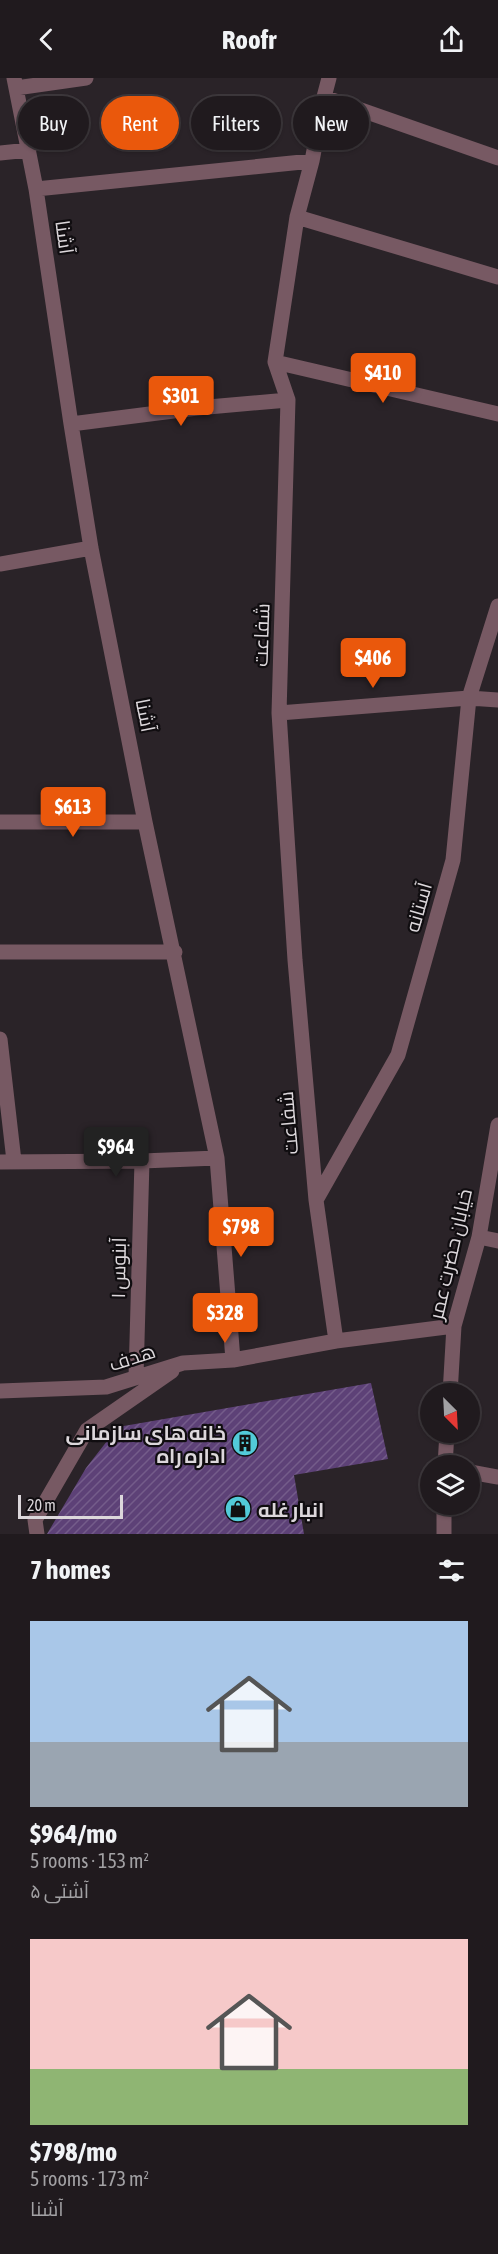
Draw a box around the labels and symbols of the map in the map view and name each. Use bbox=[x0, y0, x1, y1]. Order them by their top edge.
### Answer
street label: آشنا bbox=[51, 219, 79, 256]
pin: $410 bbox=[347, 353, 419, 404]
pin: $301 bbox=[145, 376, 217, 427]
street label: شفاعت bbox=[248, 603, 274, 667]
pin: $406 bbox=[337, 638, 409, 689]
street label: آشنا bbox=[131, 696, 161, 734]
pin: $613 bbox=[37, 787, 109, 838]
street label: آستانه bbox=[400, 879, 436, 934]
street label: شفاعت bbox=[274, 1090, 302, 1156]
pin: $964 bbox=[80, 1127, 152, 1178]
street label: خیابان حضرت عمر bbox=[424, 1186, 478, 1323]
pin: $798 bbox=[205, 1207, 277, 1258]
street label: آبنوس ۱ bbox=[106, 1237, 132, 1299]
pin: $328 bbox=[189, 1293, 261, 1344]
street label: هدف bbox=[106, 1339, 158, 1375]
north arrow bbox=[420, 1383, 480, 1443]
place label: خانه های سازمانی اداره راه bbox=[66, 1421, 226, 1468]
building icon: خانه های سازمانی اداره راه bbox=[230, 1428, 260, 1458]
scale bar bbox=[18, 1492, 123, 1520]
shop icon: انبار غله bbox=[223, 1494, 253, 1524]
place label: انبار غله bbox=[258, 1498, 324, 1522]

